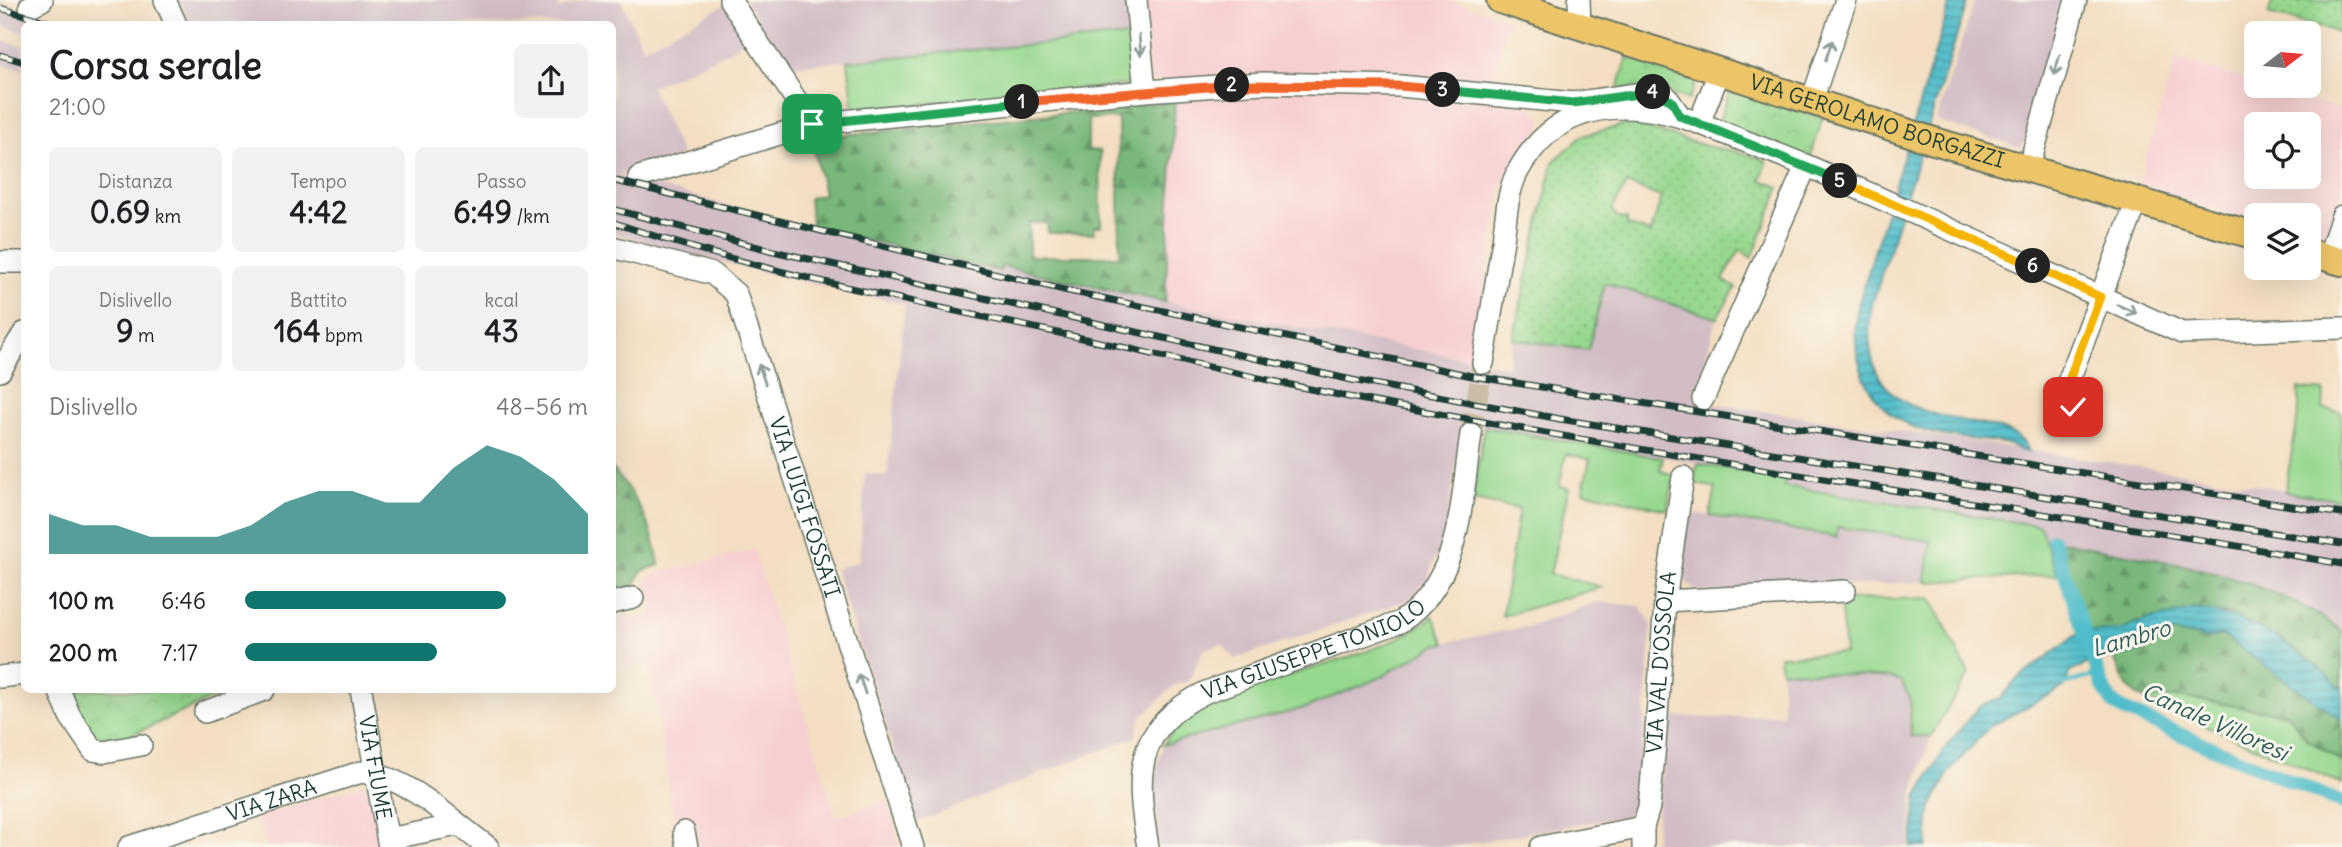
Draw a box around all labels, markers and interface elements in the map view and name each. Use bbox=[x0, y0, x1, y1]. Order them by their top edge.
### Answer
north arrow bbox=[2244, 21, 2320, 98]
map controls bbox=[2244, 21, 2321, 280]
one-way arrow bbox=[1134, 33, 1147, 56]
one-way arrow bbox=[1823, 39, 1836, 61]
text: Corsa serale bbox=[49, 42, 262, 89]
button: share bbox=[514, 44, 588, 118]
one-way arrow bbox=[2049, 54, 2062, 76]
pin: 2 bbox=[1214, 68, 1250, 102]
street label: VIA GEROLAMO BORGAZZI bbox=[1746, 68, 2008, 174]
text: 2 bbox=[1226, 72, 1237, 96]
pin: 3 bbox=[1426, 72, 1460, 108]
pin: 4 bbox=[1636, 74, 1670, 110]
text: 3 bbox=[1437, 77, 1448, 101]
text: 4 bbox=[1647, 79, 1658, 103]
pin: 1 bbox=[1004, 84, 1040, 119]
text: 1 bbox=[1018, 89, 1025, 113]
text: 21:00 bbox=[49, 92, 106, 121]
pin bbox=[782, 94, 842, 154]
icon: arrive bbox=[793, 105, 831, 143]
button: locate bbox=[2244, 112, 2321, 189]
pin: 5 bbox=[1822, 164, 1857, 198]
text: 5 bbox=[1834, 168, 1845, 192]
text: Distanza bbox=[98, 169, 173, 193]
text: Tempo bbox=[290, 169, 347, 193]
text: Passo bbox=[477, 169, 526, 193]
text: 0.69 bbox=[90, 193, 150, 231]
text: 4:42 bbox=[290, 193, 347, 231]
text: 6:49 bbox=[453, 193, 512, 231]
button: layers bbox=[2244, 203, 2321, 280]
text: km bbox=[150, 204, 181, 228]
text: /km bbox=[512, 204, 550, 228]
pin: 6 bbox=[2016, 248, 2050, 284]
text: 6 bbox=[2027, 253, 2038, 277]
text: Dislivello bbox=[99, 288, 172, 312]
text: Battito bbox=[290, 288, 347, 312]
text: kcal bbox=[484, 288, 519, 312]
one-way arrow bbox=[2116, 303, 2137, 316]
text: 9 bbox=[116, 312, 134, 350]
text: 164 bbox=[274, 312, 321, 350]
text: 43 bbox=[484, 312, 519, 350]
text: m bbox=[134, 323, 155, 347]
text: bpm bbox=[321, 323, 363, 347]
one-way arrow bbox=[755, 364, 767, 386]
pin bbox=[2043, 377, 2103, 437]
icon: check bbox=[2054, 388, 2092, 426]
text: Dislivello bbox=[49, 392, 138, 421]
text: 48–56 m bbox=[496, 392, 588, 421]
street label: VIA LUIGI FOSSATI bbox=[763, 413, 846, 601]
street label: VIA VAL D'OSSOLA bbox=[1640, 569, 1682, 755]
text: 100 m bbox=[49, 586, 114, 615]
text: 6:46 bbox=[161, 586, 206, 615]
street label: VIA GIUSEPPE TONIOLO bbox=[1198, 593, 1431, 705]
water label: Lambro bbox=[2088, 612, 2175, 663]
text: 200 m bbox=[49, 638, 118, 667]
text: 7:17 bbox=[161, 638, 198, 667]
one-way arrow bbox=[855, 673, 868, 695]
water label: Canale Villoresi bbox=[2138, 676, 2295, 768]
street label: VIA FIUME bbox=[353, 713, 398, 822]
street label: VIA ZARA bbox=[223, 773, 320, 828]

